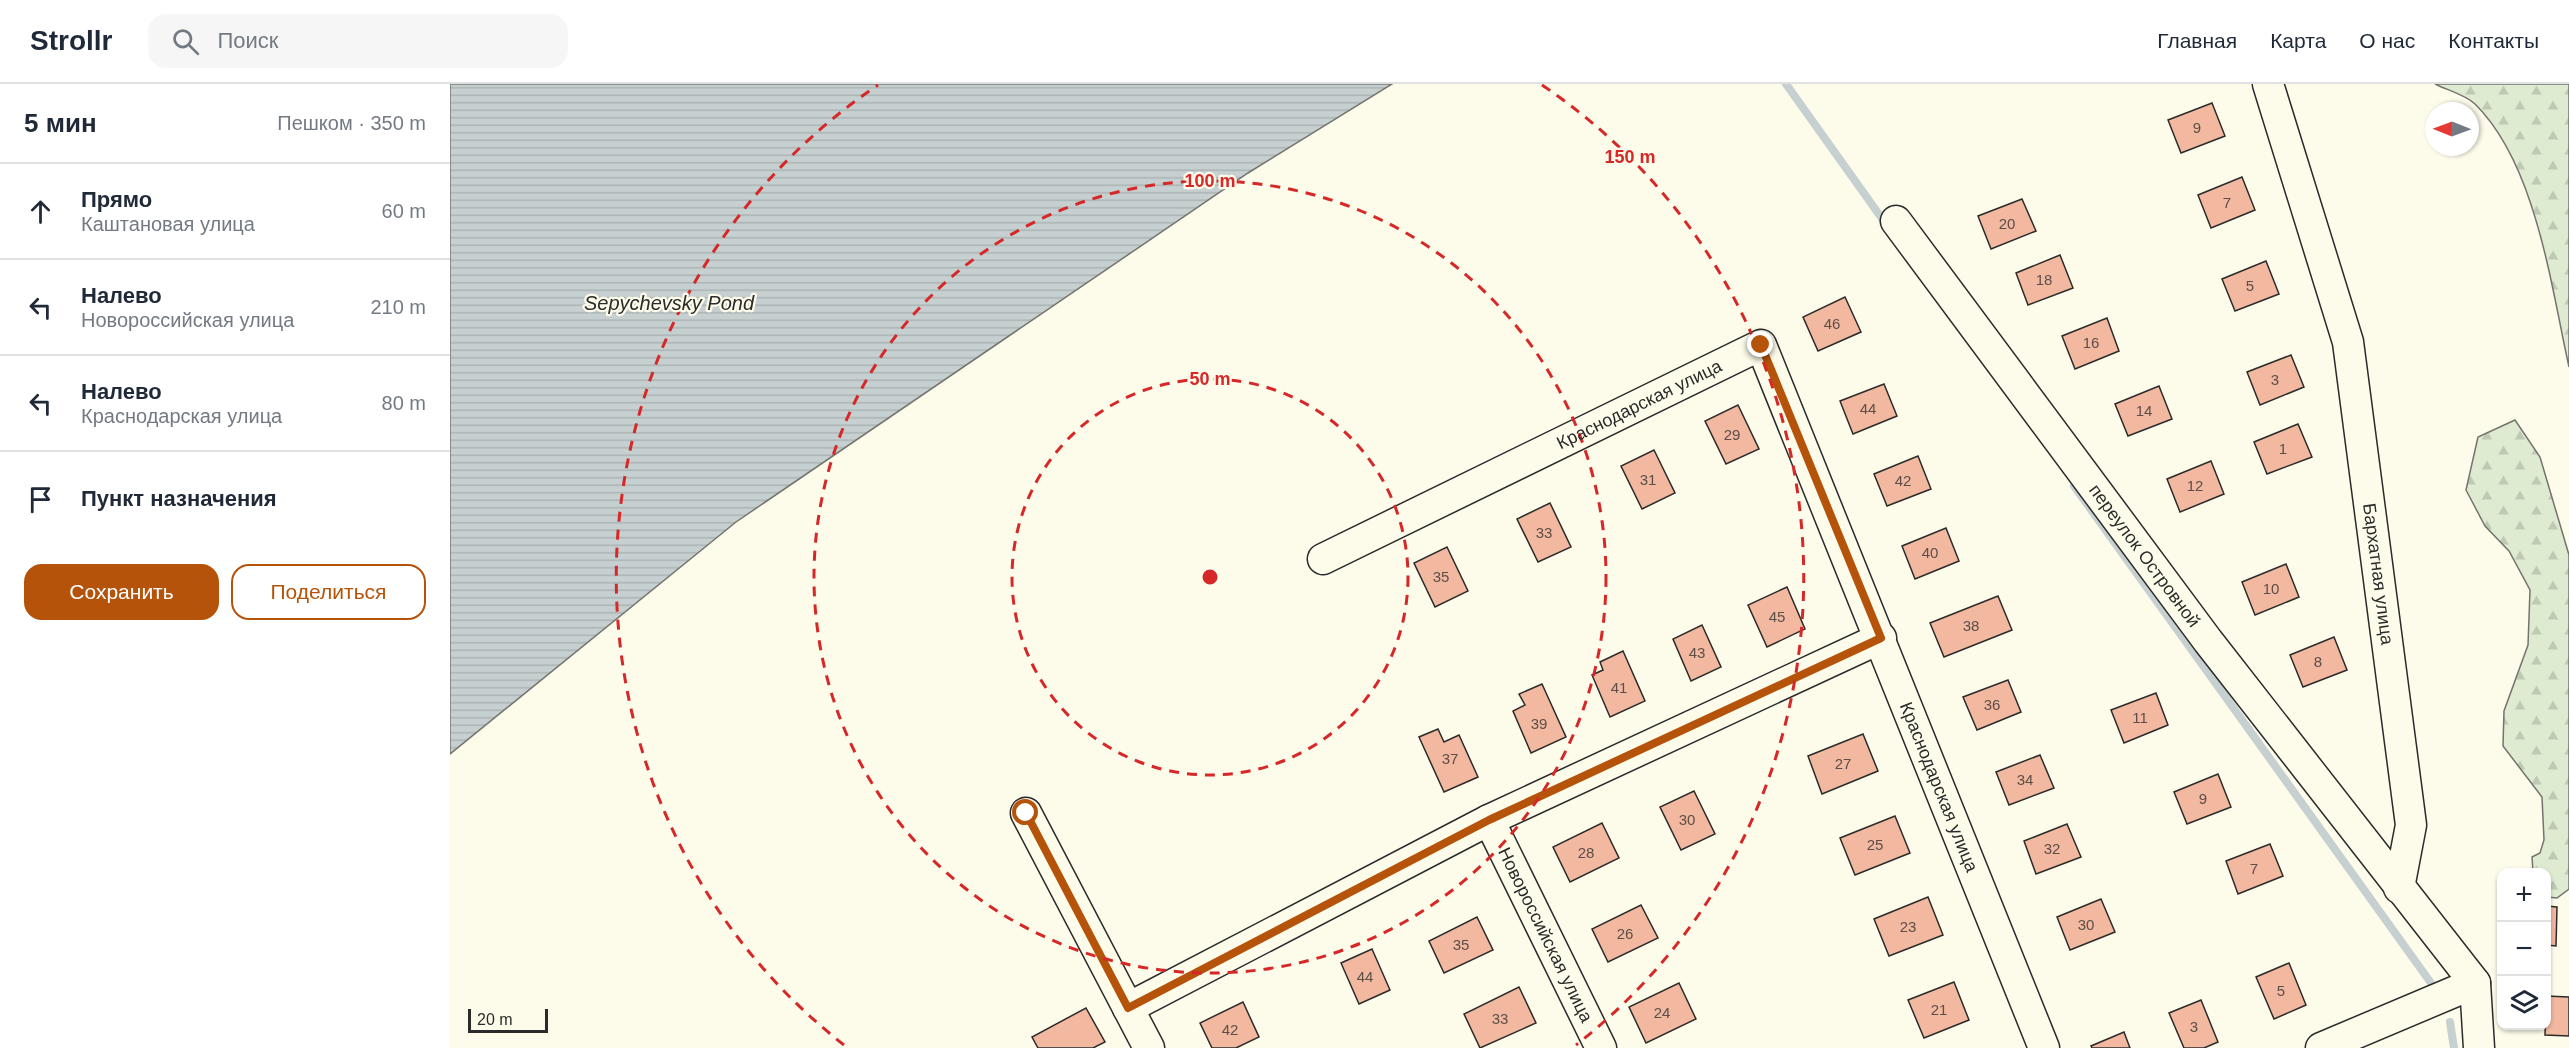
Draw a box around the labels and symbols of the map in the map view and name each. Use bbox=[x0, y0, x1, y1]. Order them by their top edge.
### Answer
north arrow bbox=[2425, 102, 2479, 156]
house number: 9 bbox=[2193, 119, 2201, 136]
text: 150 m bbox=[1604, 147, 1656, 167]
text: 100 m bbox=[1184, 171, 1236, 191]
house number: 7 bbox=[2223, 194, 2231, 211]
house number: 20 bbox=[1999, 215, 2015, 232]
house number: 18 bbox=[2036, 271, 2052, 288]
house number: 5 bbox=[2246, 277, 2254, 294]
water label: Sepychevsky Pond bbox=[584, 292, 755, 314]
house number: 46 bbox=[1824, 315, 1840, 332]
route end bbox=[1747, 331, 1773, 357]
house number: 16 bbox=[2083, 334, 2099, 351]
street label: Краснодарская улица bbox=[1553, 355, 1726, 453]
text: 50 m bbox=[1189, 369, 1231, 389]
house number: 3 bbox=[2271, 371, 2279, 388]
house number: 44 bbox=[1860, 400, 1876, 417]
house number: 14 bbox=[2136, 402, 2152, 419]
house number: 29 bbox=[1724, 426, 1740, 443]
house number: 1 bbox=[2279, 440, 2287, 457]
house number: 31 bbox=[1640, 471, 1656, 488]
house number: 42 bbox=[1895, 472, 1911, 489]
house number: 12 bbox=[2187, 477, 2203, 494]
street label: переулок Островной bbox=[2085, 480, 2204, 631]
street label: Бархатная улица bbox=[2359, 502, 2398, 647]
house number: 33 bbox=[1536, 524, 1552, 541]
house number: 40 bbox=[1922, 544, 1938, 561]
centre of rings bbox=[1200, 567, 1220, 587]
house number: 35 bbox=[1433, 568, 1449, 585]
house number: 10 bbox=[2263, 580, 2279, 597]
house number: 45 bbox=[1769, 608, 1785, 625]
house number: 38 bbox=[1963, 617, 1979, 634]
house number: 43 bbox=[1689, 644, 1705, 661]
house number: 8 bbox=[2314, 653, 2322, 670]
house number: 41 bbox=[1611, 679, 1627, 696]
house number: 36 bbox=[1984, 696, 2000, 713]
street label: Краснодарская улица bbox=[1896, 699, 1982, 876]
house number: 11 bbox=[2132, 709, 2148, 726]
house number: 39 bbox=[1531, 715, 1547, 732]
house number: 37 bbox=[1442, 750, 1458, 767]
house number: 27 bbox=[1835, 755, 1851, 772]
house number: 34 bbox=[2017, 771, 2033, 788]
house number: 9 bbox=[2199, 790, 2207, 807]
route start bbox=[1012, 799, 1038, 825]
house number: 30 bbox=[1679, 811, 1695, 828]
house number: 25 bbox=[1867, 836, 1883, 853]
house number: 32 bbox=[2044, 840, 2060, 857]
street label: Новороссийская улица bbox=[1494, 844, 1597, 1026]
house number: 28 bbox=[1578, 844, 1594, 861]
house number: 7 bbox=[2250, 860, 2258, 877]
house number: 30 bbox=[2078, 916, 2094, 933]
house number: 23 bbox=[1900, 918, 1916, 935]
house number: 26 bbox=[1617, 925, 1633, 942]
house number: 35 bbox=[1453, 936, 1469, 953]
house number: 44 bbox=[1357, 968, 1373, 985]
house number: 5 bbox=[2277, 982, 2285, 999]
house number: 21 bbox=[1931, 1001, 1947, 1018]
house number: 24 bbox=[1654, 1004, 1670, 1021]
scale bar bbox=[468, 1006, 548, 1034]
house number: 33 bbox=[1492, 1010, 1508, 1027]
house number: 3 bbox=[2190, 1018, 2198, 1035]
house number: 42 bbox=[1222, 1021, 1238, 1038]

